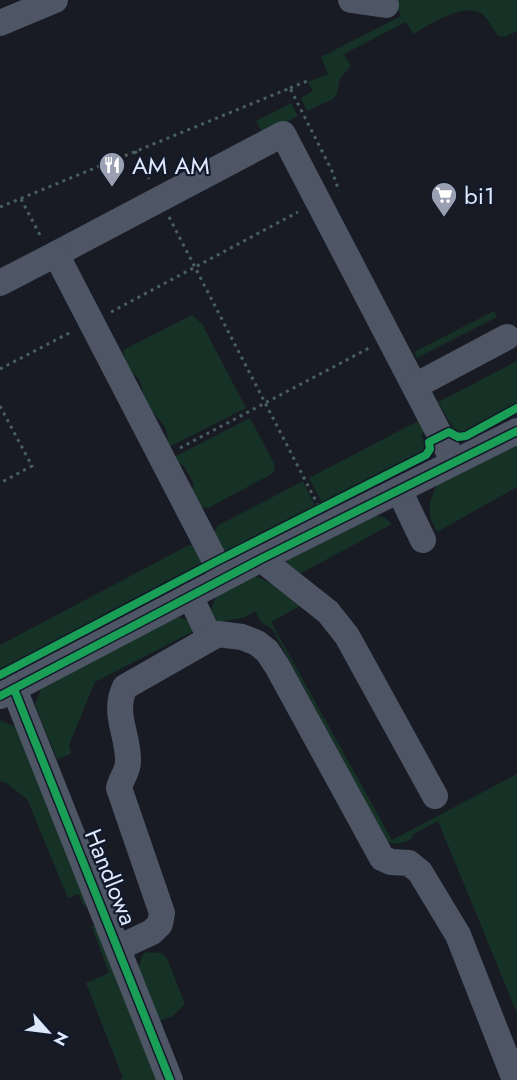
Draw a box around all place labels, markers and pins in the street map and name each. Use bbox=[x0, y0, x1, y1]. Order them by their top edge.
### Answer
place label: AM AM bbox=[132, 148, 210, 183]
restaurant icon: AM AM bbox=[97, 150, 127, 188]
place label: bi1 bbox=[464, 178, 495, 213]
supermarket icon: bi1 bbox=[429, 180, 459, 218]

